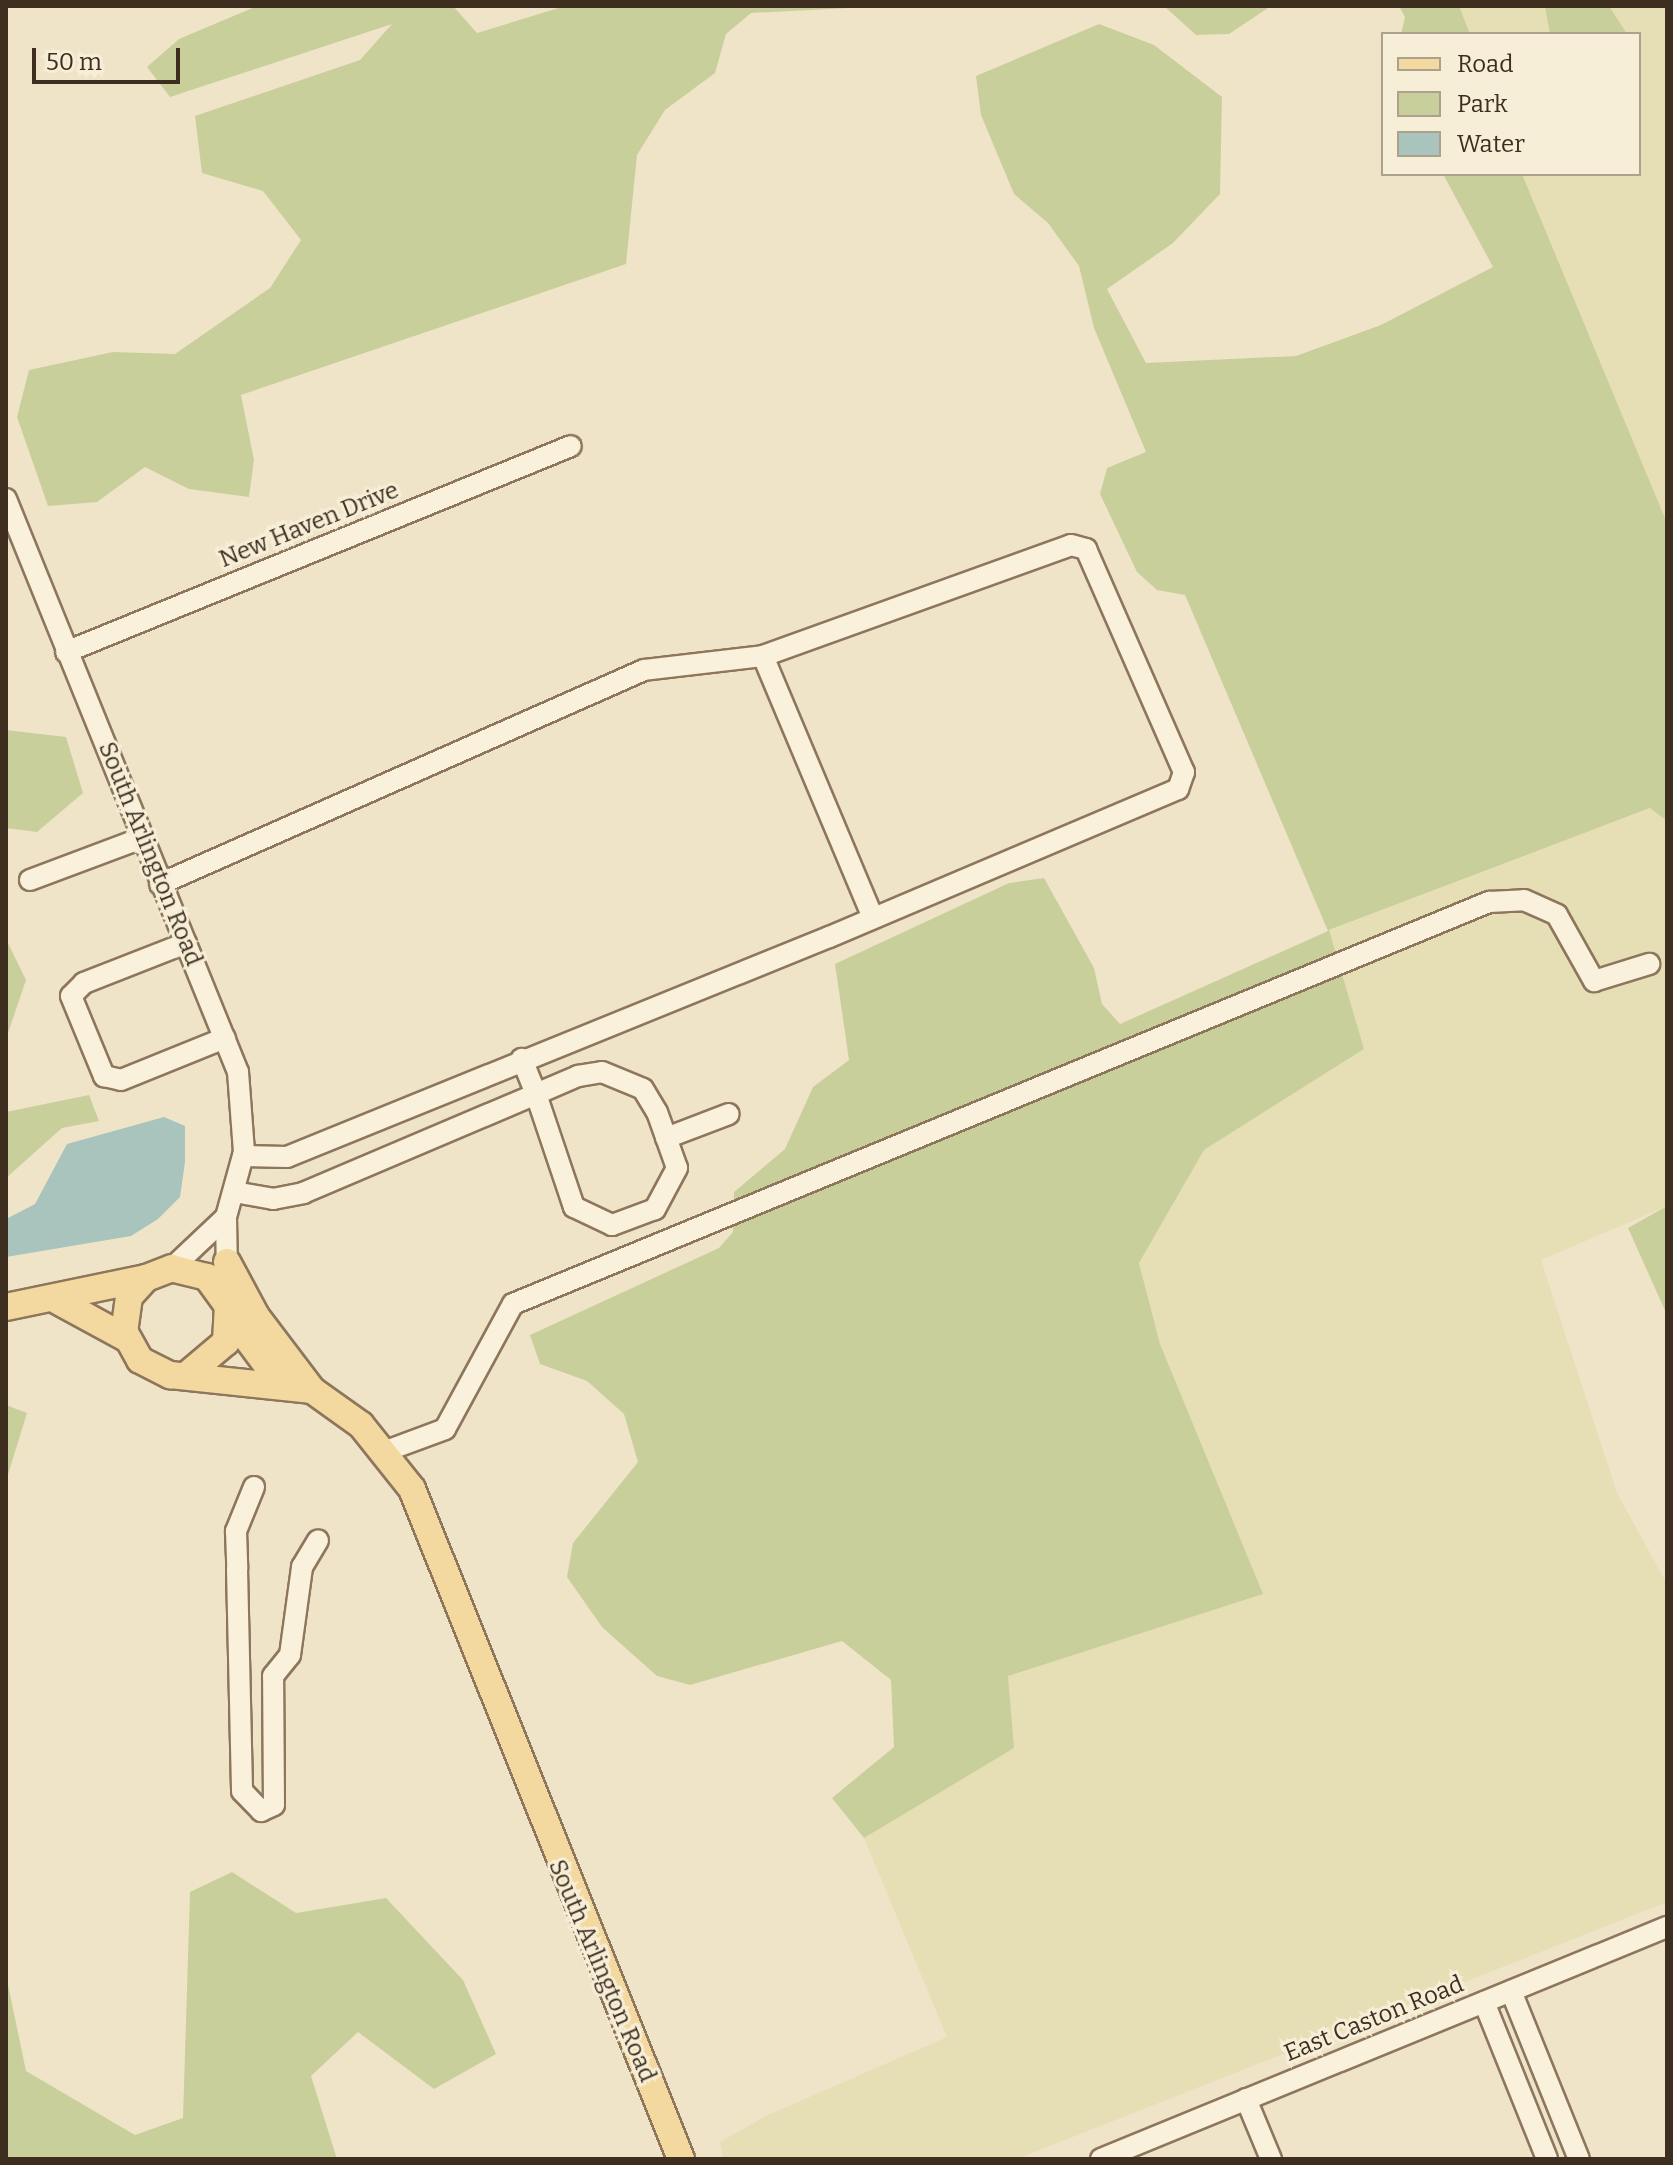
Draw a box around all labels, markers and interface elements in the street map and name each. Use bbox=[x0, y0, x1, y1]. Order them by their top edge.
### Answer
scale bar bbox=[36, 32, 184, 82]
legend bbox=[1381, 32, 1641, 176]
text: 50 m bbox=[46, 48, 102, 76]
text: Road bbox=[1457, 50, 1513, 78]
text: Park bbox=[1457, 90, 1508, 118]
text: Water bbox=[1457, 130, 1525, 158]
street label: New Haven Drive bbox=[215, 476, 403, 574]
street label: South Arlington Road bbox=[92, 738, 208, 970]
street label: South Arlington Road bbox=[542, 1855, 662, 2087]
street label: East Caston Road bbox=[1280, 1970, 1468, 2068]

